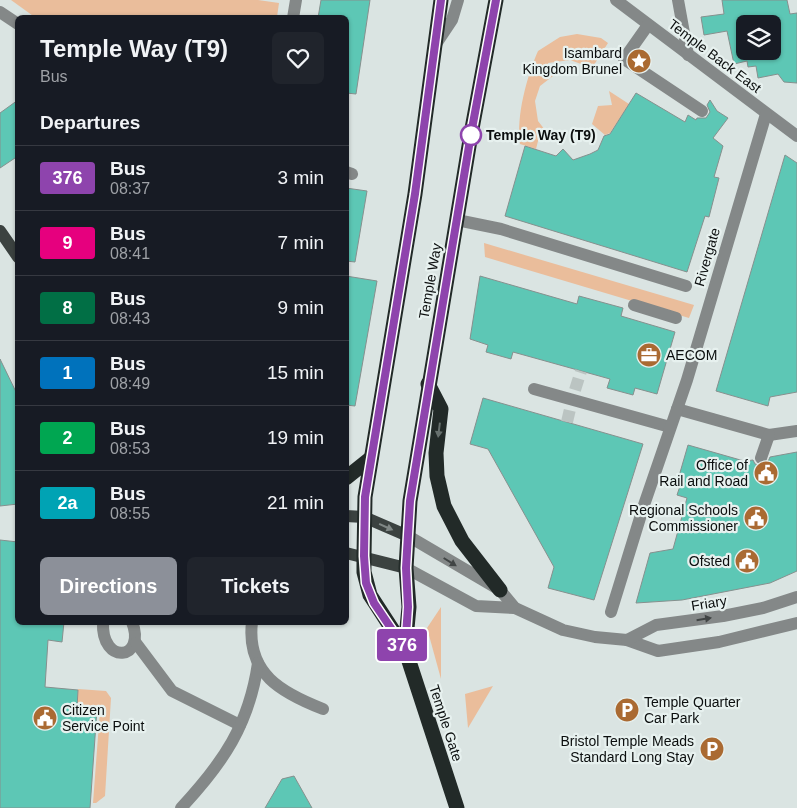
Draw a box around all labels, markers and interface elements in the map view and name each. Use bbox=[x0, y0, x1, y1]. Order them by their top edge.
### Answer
map controls bbox=[736, 15, 781, 60]
button: layers bbox=[736, 15, 781, 60]
street label: Temple Back East bbox=[665, 16, 765, 96]
button: heart bbox=[272, 32, 324, 84]
text: Temple Way (T9) bbox=[40, 35, 228, 62]
place label: Isambard Kingdom Brunel bbox=[522, 45, 622, 77]
place icon: Isambard Kingdom Brunel bbox=[626, 48, 652, 74]
text: Bus bbox=[40, 68, 68, 85]
text: Departures bbox=[40, 112, 140, 133]
marker: Temple Way (T9) bbox=[460, 124, 482, 146]
place label: Temple Way (T9) bbox=[486, 127, 596, 143]
text: Bus bbox=[110, 158, 146, 179]
text: 3 min bbox=[278, 167, 324, 188]
text: 376 bbox=[52, 168, 83, 188]
text: 08:37 bbox=[110, 180, 150, 197]
text: Bus bbox=[110, 223, 146, 244]
street label: Rivergate bbox=[691, 226, 723, 288]
text: 7 min bbox=[278, 232, 324, 253]
text: 9 bbox=[62, 233, 73, 253]
street label: Temple Way bbox=[415, 242, 445, 320]
text: 08:41 bbox=[110, 245, 150, 262]
text: Bus bbox=[110, 288, 146, 309]
text: 9 min bbox=[278, 297, 324, 318]
text: 8 bbox=[62, 298, 73, 318]
text: 08:43 bbox=[110, 310, 150, 327]
office icon: AECOM bbox=[636, 342, 662, 368]
place label: AECOM bbox=[666, 347, 717, 363]
text: Bus bbox=[110, 353, 146, 374]
text: 15 min bbox=[267, 362, 324, 383]
text: 1 bbox=[62, 363, 73, 383]
text: 08:49 bbox=[110, 375, 150, 392]
text: Bus bbox=[110, 418, 146, 439]
one-way arrow bbox=[435, 422, 443, 438]
text: 19 min bbox=[267, 427, 324, 448]
text: 2 bbox=[62, 428, 73, 448]
text: 08:53 bbox=[110, 440, 150, 457]
place label: Office of Rail and Road bbox=[659, 457, 748, 489]
public building icon: Office of Rail and Road bbox=[753, 460, 779, 486]
text: Bus bbox=[110, 483, 146, 504]
text: 21 min bbox=[267, 492, 324, 513]
text: 2a bbox=[57, 493, 78, 513]
place label: Regional Schools Commissioner bbox=[629, 502, 738, 534]
text: 08:55 bbox=[110, 505, 150, 522]
public building icon: Regional Schools Commissioner bbox=[743, 505, 769, 531]
one-way arrow bbox=[379, 523, 393, 531]
public building icon: Ofsted bbox=[734, 548, 760, 574]
place label: Ofsted bbox=[689, 553, 730, 569]
button: Directions bbox=[40, 557, 177, 615]
button: Tickets bbox=[187, 557, 324, 615]
one-way arrow bbox=[443, 557, 456, 566]
street label: Friary bbox=[690, 592, 728, 614]
one-way arrow bbox=[697, 615, 713, 623]
line badge: 376 bbox=[373, 629, 431, 661]
text: 376 bbox=[387, 635, 417, 655]
street label: Temple Gate bbox=[426, 683, 466, 763]
place label: Temple Quarter Car Park bbox=[644, 694, 741, 726]
parking icon: Temple Quarter Car Park bbox=[614, 697, 640, 723]
place label: Citizen Service Point bbox=[62, 702, 145, 734]
public building icon: Citizen Service Point bbox=[32, 705, 58, 731]
place label: Bristol Temple Meads Standard Long Stay bbox=[560, 733, 694, 765]
parking icon: Bristol Temple Meads Standard Long Stay bbox=[699, 736, 725, 762]

